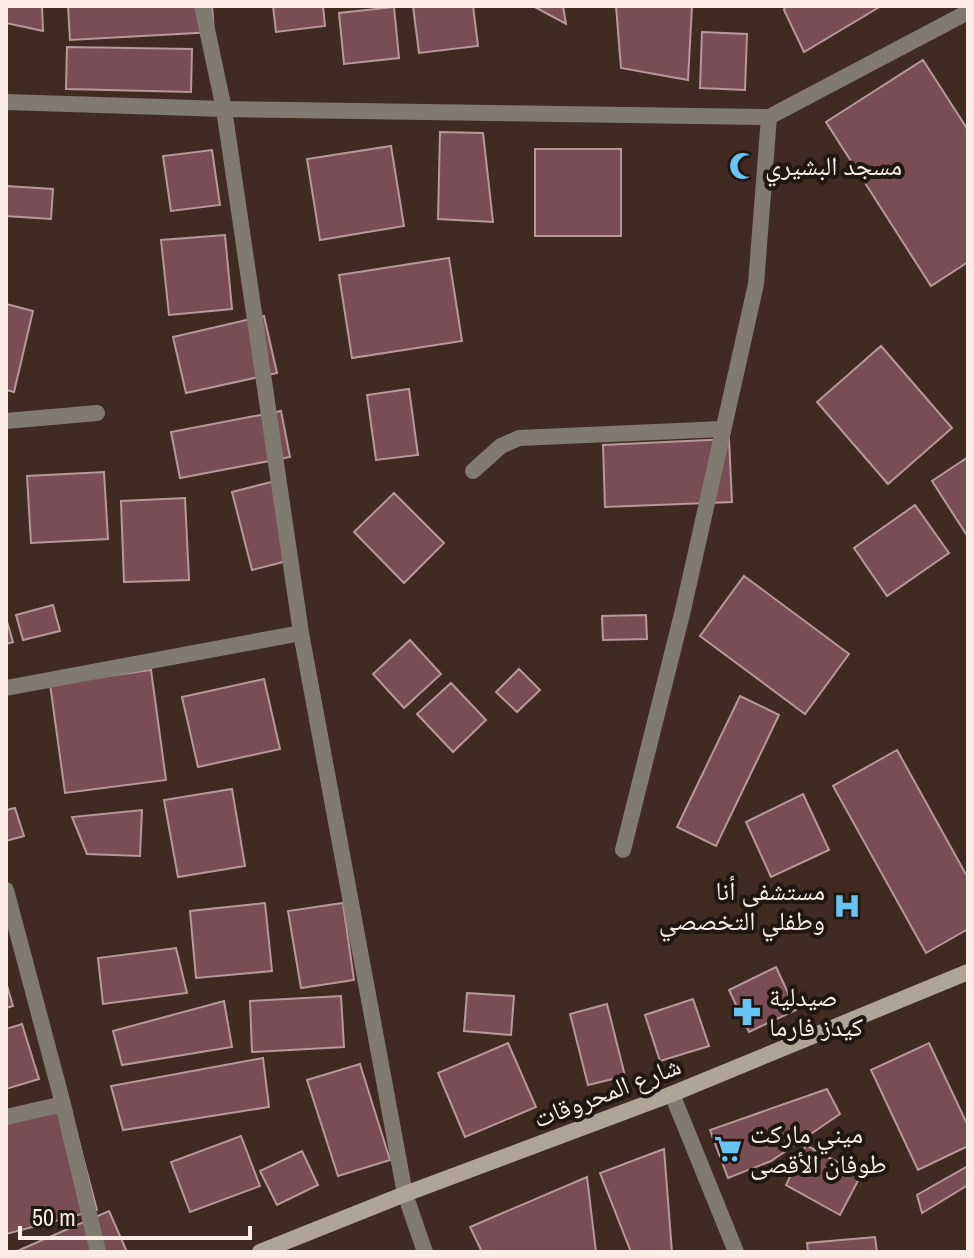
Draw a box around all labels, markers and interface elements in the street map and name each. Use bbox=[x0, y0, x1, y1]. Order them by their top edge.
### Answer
place label: مسجد البشيري bbox=[765, 148, 902, 187]
mosque icon: مسجد البشيري bbox=[728, 151, 758, 181]
place label: مستشفى أنا وطفلي التخصصي bbox=[659, 873, 825, 942]
hospital icon: مستشفى أنا وطفلي التخصصي bbox=[832, 891, 862, 921]
place label: صيدلية كيدز فارما bbox=[769, 979, 864, 1044]
pharmacy icon: صيدلية كيدز فارما bbox=[732, 997, 762, 1027]
street label: شارع المحروقات bbox=[528, 1047, 686, 1136]
place label: ميني ماركت طوفان الأقصى bbox=[750, 1116, 887, 1181]
supermarket icon: ميني ماركت طوفان الأقصى bbox=[713, 1134, 743, 1164]
scale bar bbox=[20, 1190, 250, 1240]
text: 50 m bbox=[32, 1201, 76, 1233]

